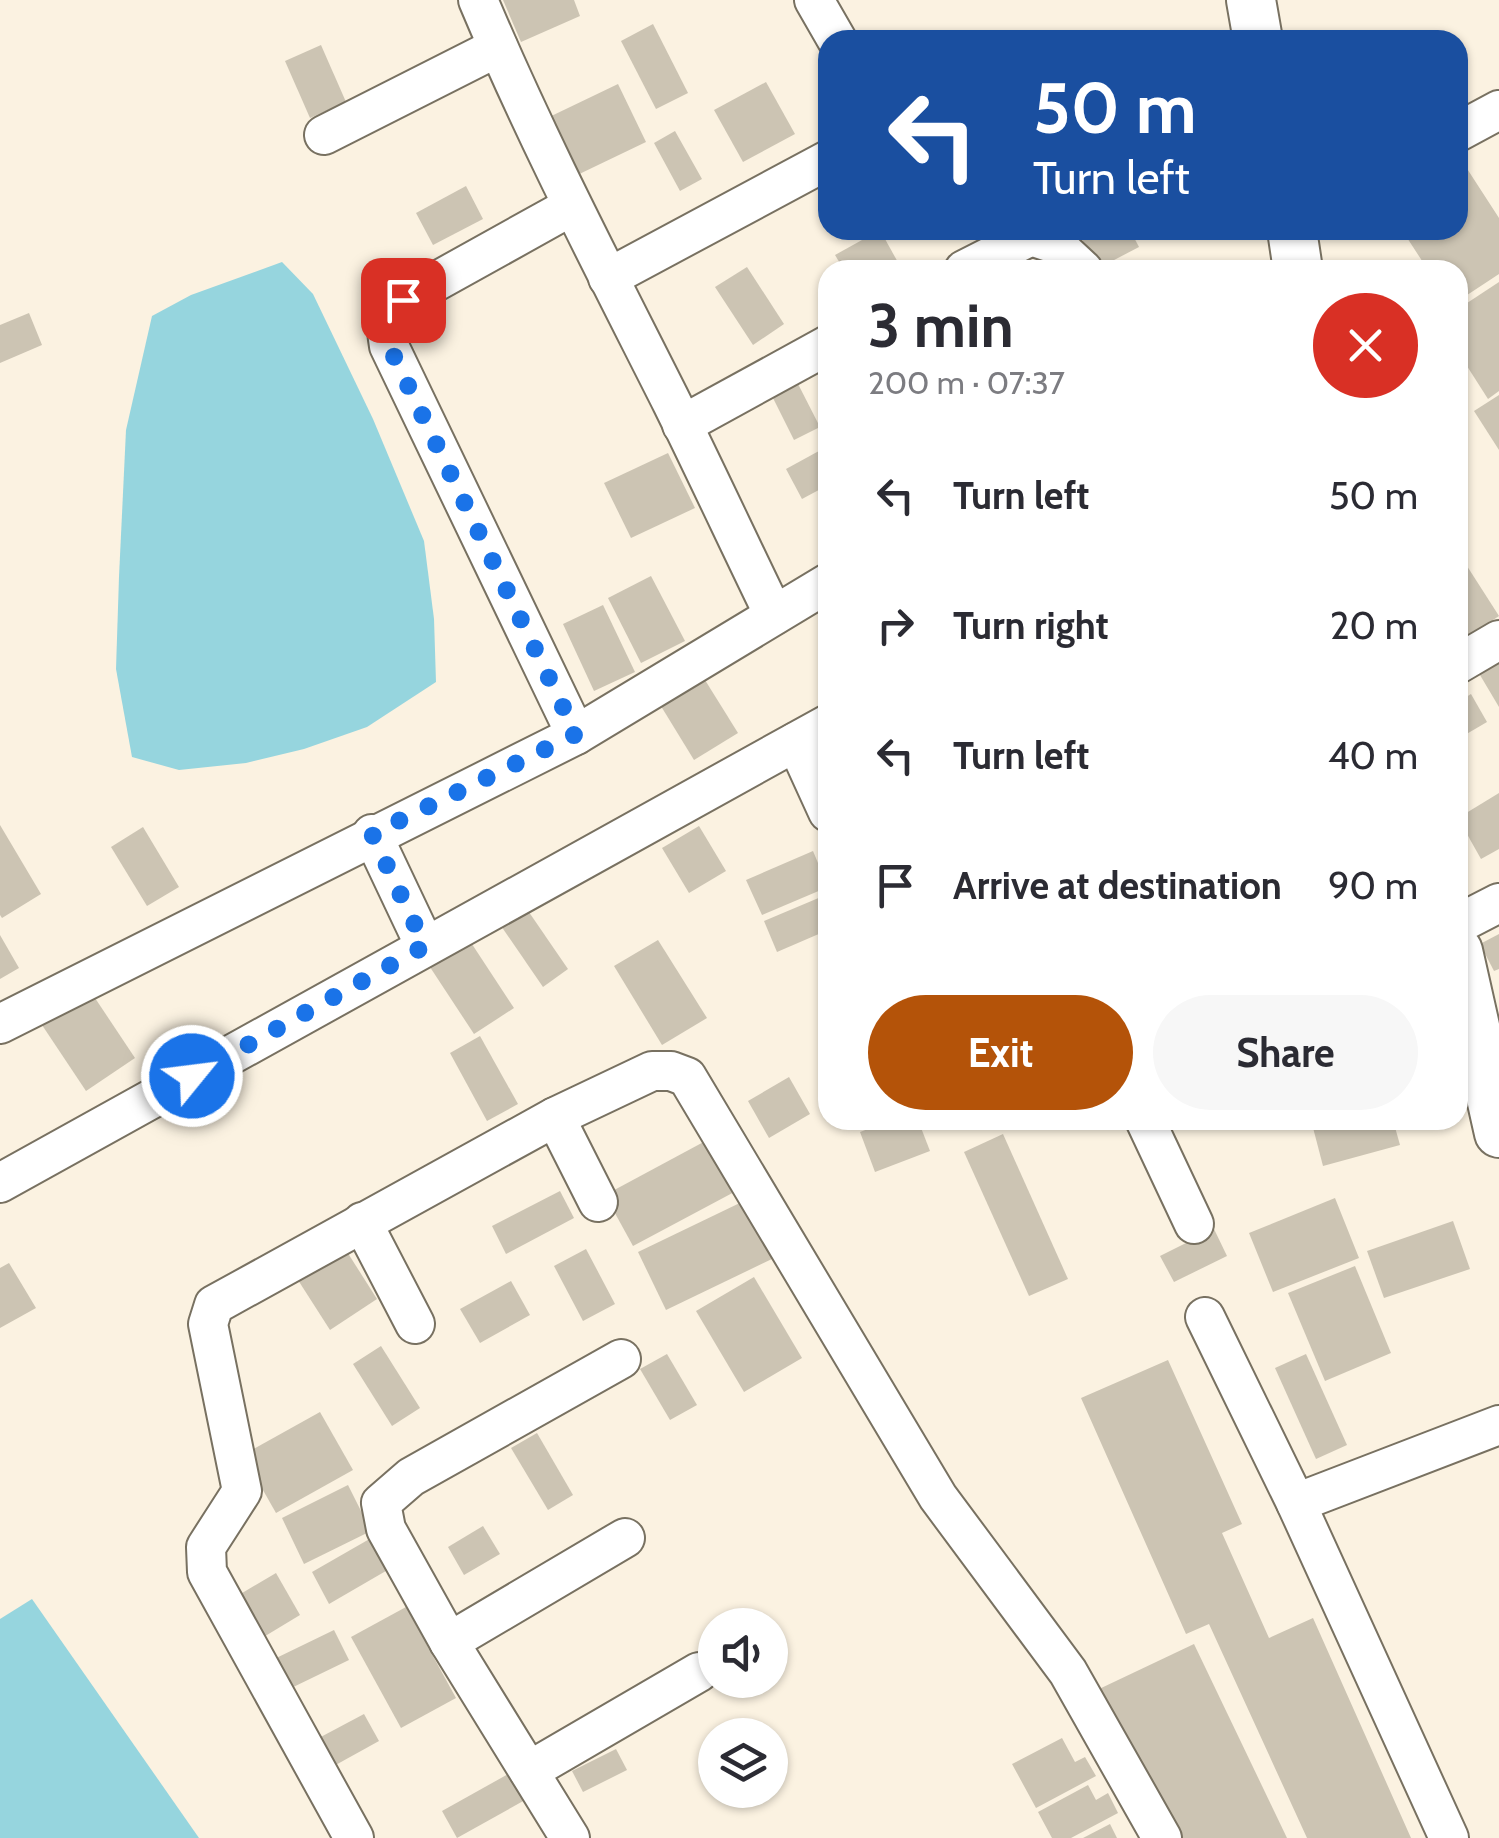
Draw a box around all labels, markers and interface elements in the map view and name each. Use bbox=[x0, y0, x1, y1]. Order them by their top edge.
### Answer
text: 50 m bbox=[1033, 65, 1197, 151]
icon: left bbox=[868, 70, 998, 200]
text: Turn left bbox=[1033, 151, 1190, 205]
pin bbox=[361, 258, 446, 343]
icon: arrive bbox=[376, 273, 431, 328]
text: 3 min bbox=[868, 289, 1014, 362]
button: close bbox=[1313, 293, 1418, 398]
text: 200 m · 07:37 bbox=[868, 363, 1065, 402]
icon: left bbox=[868, 468, 923, 523]
text: Turn left bbox=[953, 472, 1089, 519]
text: 50 m bbox=[1329, 472, 1418, 519]
icon: right bbox=[868, 598, 923, 653]
text: Turn right bbox=[953, 602, 1109, 649]
text: 20 m bbox=[1330, 602, 1418, 649]
icon: left bbox=[868, 728, 923, 783]
text: Turn left bbox=[953, 732, 1089, 779]
text: 40 m bbox=[1328, 732, 1418, 779]
icon: arrive bbox=[868, 858, 923, 913]
text: Arrive at destination bbox=[953, 862, 1282, 909]
text: 90 m bbox=[1328, 862, 1418, 909]
button: Exit bbox=[868, 995, 1133, 1110]
button: Share bbox=[1153, 995, 1418, 1110]
position arrow bbox=[140, 1024, 244, 1128]
map controls bbox=[698, 1608, 788, 1808]
button: sound bbox=[698, 1608, 788, 1698]
button: layers bbox=[698, 1718, 788, 1808]

